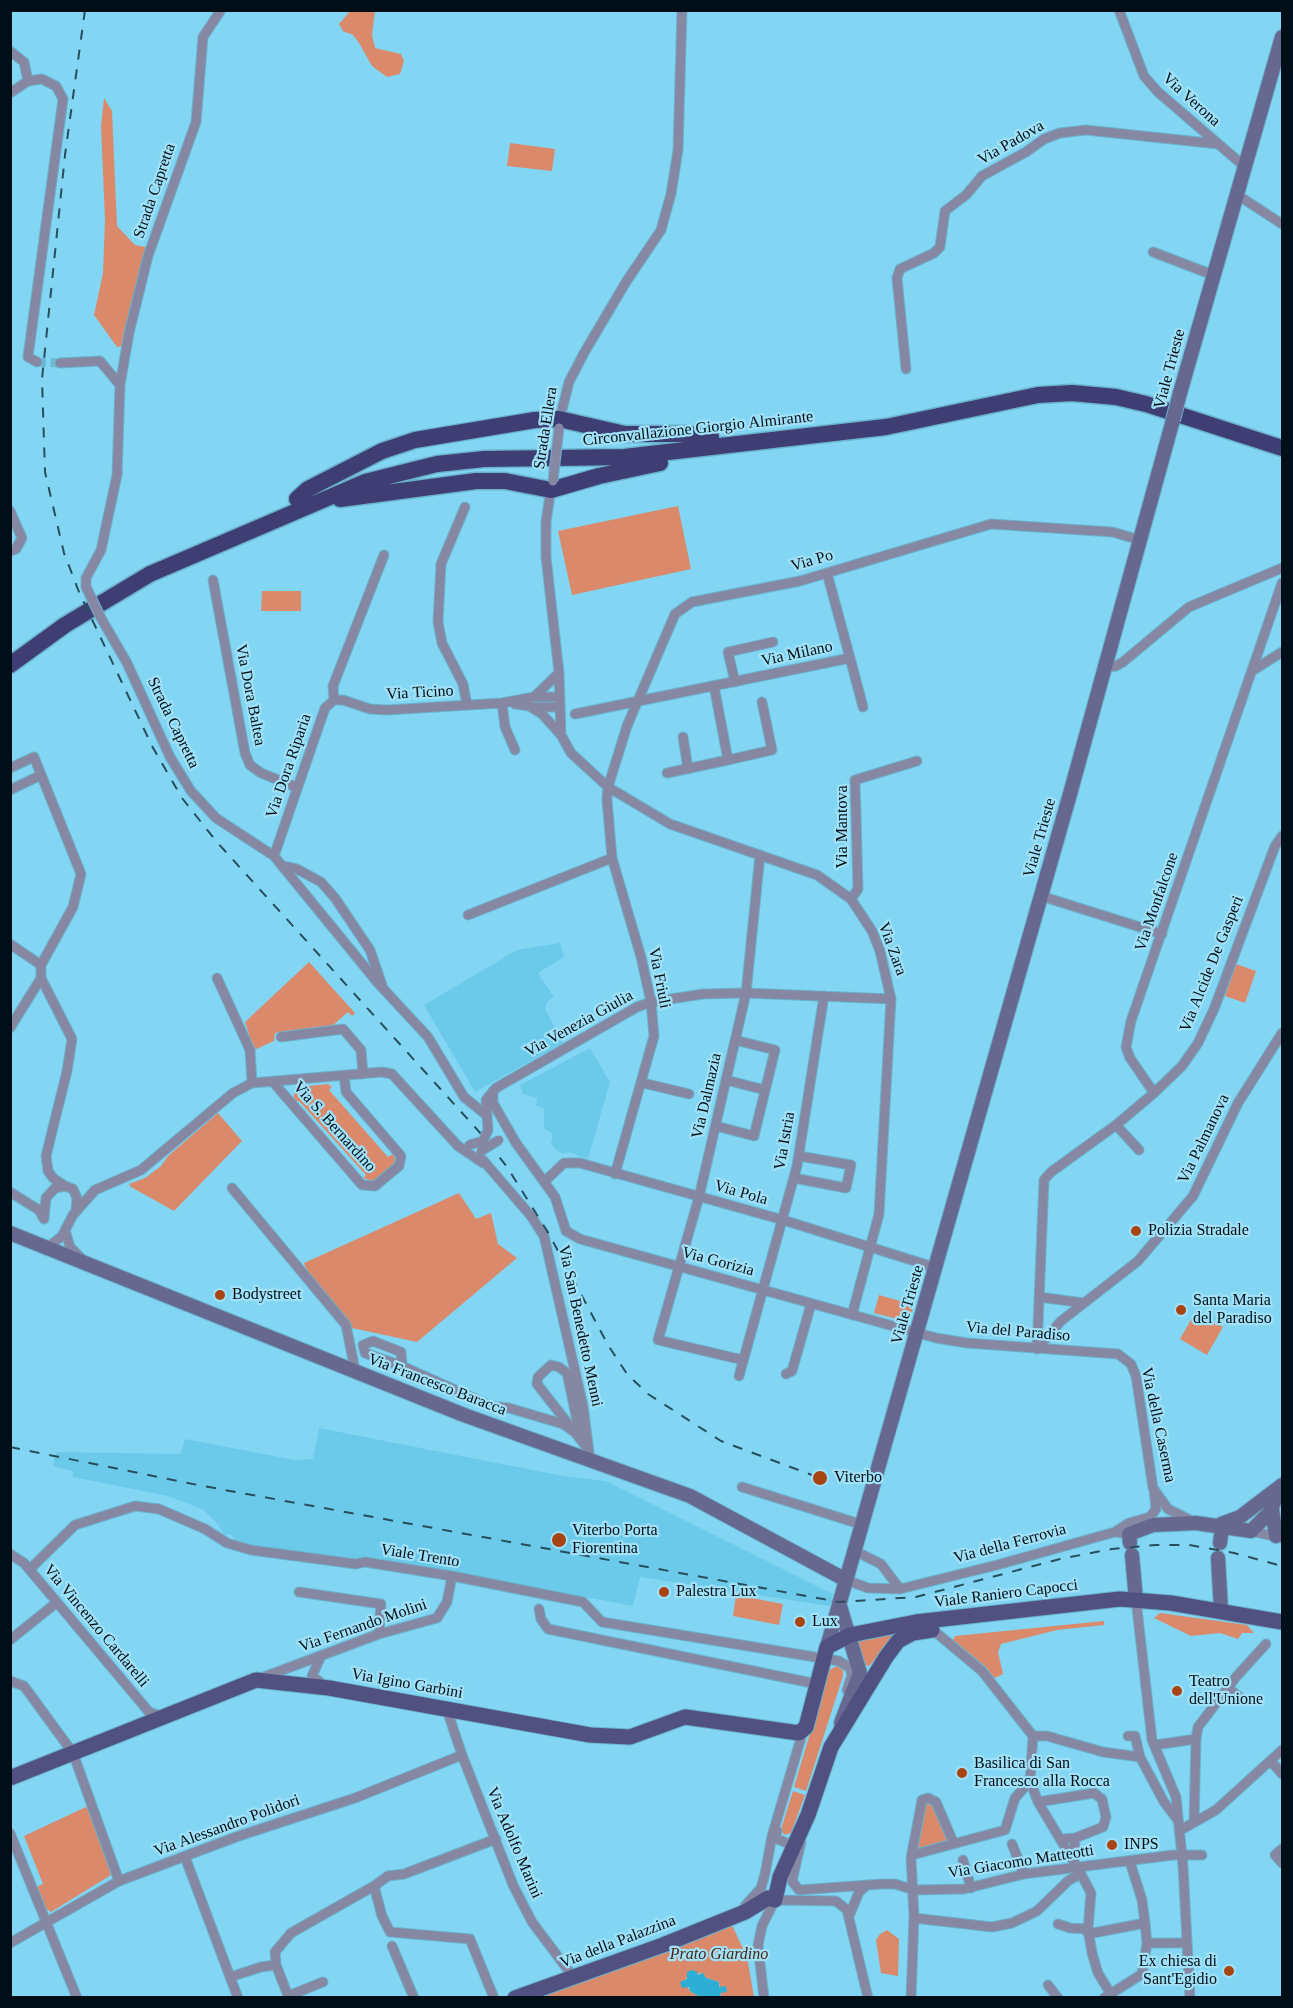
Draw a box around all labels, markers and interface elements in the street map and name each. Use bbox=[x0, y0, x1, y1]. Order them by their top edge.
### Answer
street label: Via Verona bbox=[1158, 69, 1224, 131]
street label: Via Padova bbox=[974, 116, 1048, 170]
street label: Strada Capretta bbox=[130, 141, 180, 241]
street label: Viale Trieste bbox=[1150, 327, 1190, 411]
street label: Strada Ellera bbox=[530, 385, 562, 471]
street label: Circonvallazione Giorgio Almirante bbox=[582, 407, 814, 451]
street label: Via Po bbox=[789, 546, 835, 576]
street label: Via Milano bbox=[760, 637, 834, 671]
street label: Via Dora Baltea bbox=[231, 643, 269, 747]
street label: Strada Capretta bbox=[143, 674, 203, 772]
street label: Via Ticino bbox=[386, 682, 454, 704]
street label: Via Dora Riparia bbox=[262, 711, 316, 821]
street label: Via Mantova bbox=[833, 785, 853, 869]
street label: Viale Trieste bbox=[1020, 796, 1060, 880]
street label: Via Monfalcone bbox=[1131, 850, 1183, 954]
street label: Via Alcide De Gasperi bbox=[1176, 893, 1248, 1035]
street label: Via Zara bbox=[873, 920, 911, 978]
street label: Via Friuli bbox=[644, 946, 674, 1010]
street label: Via Venezia Giulia bbox=[522, 986, 636, 1062]
street label: Via Dalmazia bbox=[688, 1051, 726, 1141]
street label: Via S. Bernardino bbox=[288, 1078, 380, 1176]
street label: Via Palmanova bbox=[1174, 1091, 1234, 1187]
street label: Via Istria bbox=[770, 1110, 800, 1172]
street label: Via Pola bbox=[712, 1176, 770, 1210]
place label: Polizia Stradale bbox=[1148, 1221, 1249, 1241]
marker: Polizia Stradale bbox=[1129, 1224, 1143, 1238]
street label: Via San Benedetto Menni bbox=[553, 1243, 607, 1409]
street label: Via Gorizia bbox=[680, 1243, 756, 1281]
street label: Viale Trieste bbox=[888, 1263, 928, 1347]
place label: Bodystreet bbox=[232, 1285, 301, 1305]
marker: Bodystreet bbox=[213, 1288, 227, 1302]
place label: Santa Maria del Paradiso bbox=[1193, 1291, 1272, 1329]
marker: Santa Maria del Paradiso bbox=[1174, 1303, 1188, 1317]
street label: Via del Paradiso bbox=[965, 1318, 1071, 1346]
street label: Via Francesco Baracca bbox=[365, 1350, 509, 1420]
street label: Via della Caserma bbox=[1136, 1366, 1180, 1484]
place label: Viterbo bbox=[834, 1468, 882, 1488]
marker: Viterbo bbox=[811, 1469, 829, 1487]
street label: Via della Ferrovia bbox=[952, 1520, 1068, 1568]
place label: Viterbo Porta Fiorentina bbox=[572, 1521, 658, 1559]
marker: Viterbo Porta Fiorentina bbox=[550, 1531, 568, 1549]
street label: Viale Trento bbox=[379, 1540, 461, 1572]
street label: Via Vincenzo Cardarelli bbox=[39, 1561, 153, 1691]
street label: Viale Raniero Capocci bbox=[933, 1576, 1079, 1612]
place label: Palestra Lux bbox=[676, 1582, 756, 1602]
marker: Palestra Lux bbox=[657, 1585, 671, 1599]
street label: Via Fernando Molini bbox=[296, 1595, 430, 1657]
place label: Lux bbox=[812, 1612, 838, 1632]
marker: Lux bbox=[793, 1615, 807, 1629]
street label: Via Igino Garbini bbox=[350, 1665, 464, 1703]
place label: Teatro dell'Unione bbox=[1189, 1672, 1263, 1710]
marker: Teatro dell'Unione bbox=[1170, 1684, 1184, 1698]
place label: Basilica di San Francesco alla Rocca bbox=[974, 1754, 1110, 1792]
marker: Basilica di San Francesco alla Rocca bbox=[955, 1766, 969, 1780]
street label: Via Adolfo Marini bbox=[482, 1784, 546, 1902]
street label: Via Alessandro Polidori bbox=[152, 1791, 302, 1861]
place label: INPS bbox=[1124, 1835, 1159, 1855]
marker: INPS bbox=[1105, 1838, 1119, 1852]
street label: Via Giacomo Matteotti bbox=[947, 1841, 1095, 1883]
street label: Via della Palazzina bbox=[557, 1911, 679, 1973]
park label: Prato Giardino bbox=[670, 1945, 768, 1965]
place label: Ex chiesa di Sant'Egidio bbox=[1139, 1952, 1217, 1990]
marker: Ex chiesa di Sant'Egidio bbox=[1222, 1964, 1236, 1978]

